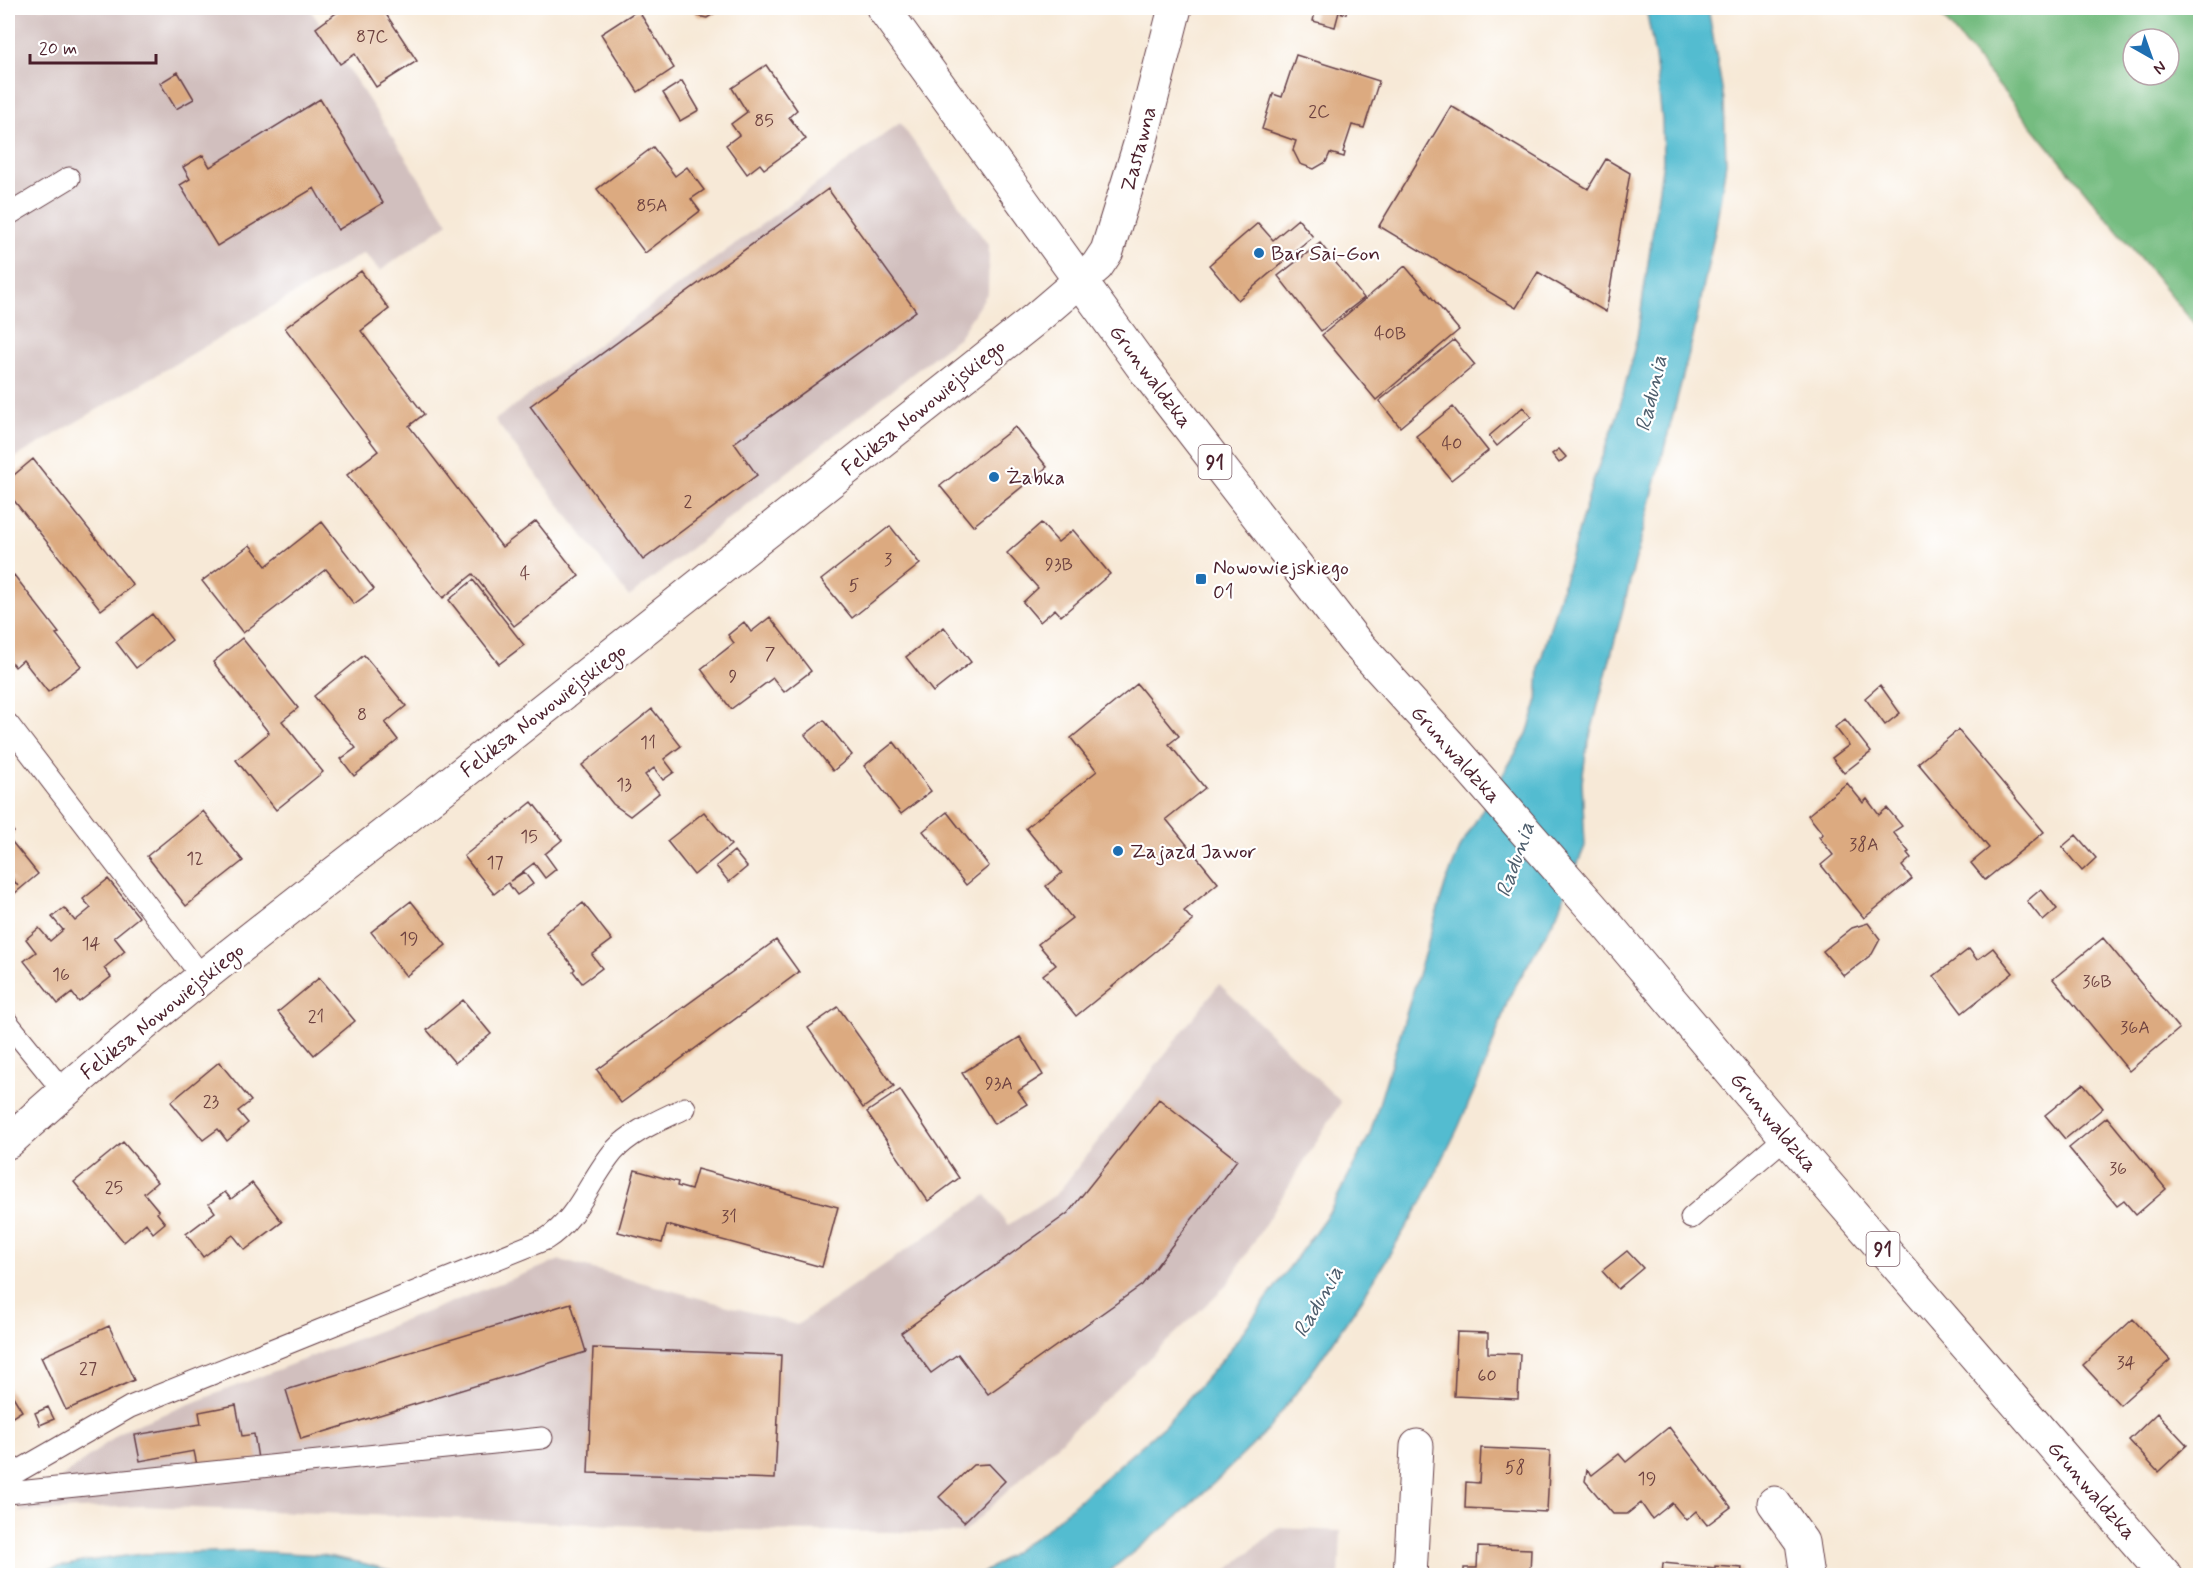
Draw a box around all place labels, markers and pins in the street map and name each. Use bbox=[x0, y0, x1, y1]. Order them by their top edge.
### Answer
place label: Bar Sai-Gon bbox=[1271, 240, 1380, 268]
marker: Bar Sai-Gon bbox=[1252, 246, 1266, 260]
place label: Żabka bbox=[1006, 464, 1065, 492]
marker: Żabka bbox=[987, 470, 1001, 484]
place label: Nowowiejskiego 01 bbox=[1213, 554, 1349, 606]
marker: Nowowiejskiego 01 bbox=[1194, 572, 1208, 586]
place label: Zajazd Jawor bbox=[1130, 838, 1256, 866]
marker: Zajazd Jawor bbox=[1111, 844, 1125, 858]

